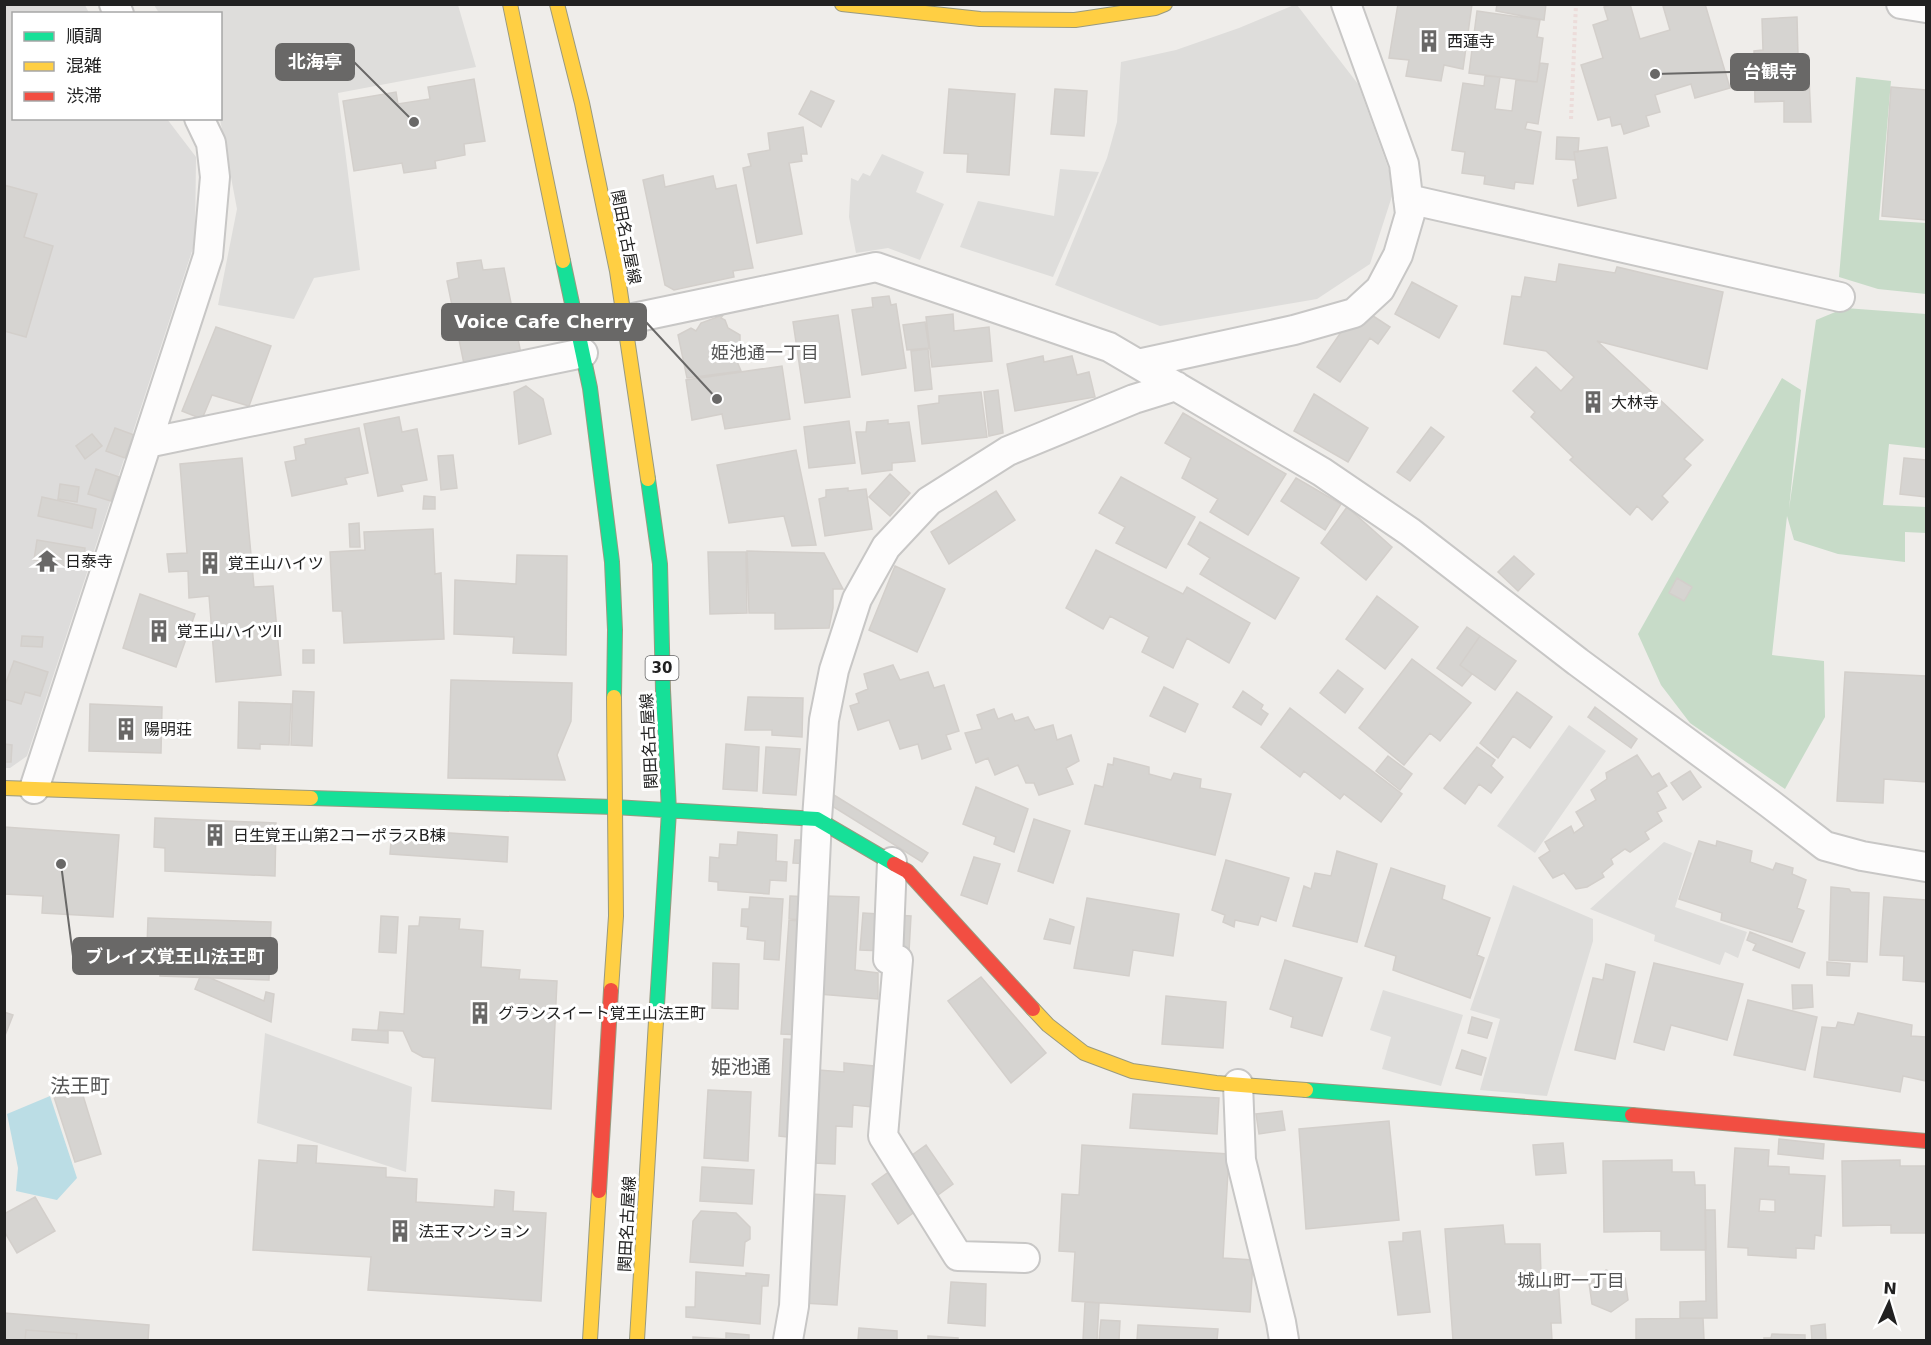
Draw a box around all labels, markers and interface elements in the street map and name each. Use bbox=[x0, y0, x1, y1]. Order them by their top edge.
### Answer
legend bbox=[12, 12, 222, 120]
text: 順調 bbox=[66, 25, 102, 46]
building icon: 西蓮寺 bbox=[1416, 28, 1442, 54]
place label: 西蓮寺 bbox=[1447, 32, 1495, 51]
callout: 北海亭 bbox=[276, 44, 354, 80]
text: 北海亭 bbox=[288, 51, 342, 72]
callout: 台観寺 bbox=[1731, 54, 1809, 90]
text: 混雑 bbox=[66, 55, 102, 76]
text: 台観寺 bbox=[1743, 61, 1797, 82]
text: 渋滞 bbox=[66, 85, 102, 106]
street label: 関田名古屋線 bbox=[608, 188, 644, 286]
callout: Voice Cafe Cherry bbox=[442, 304, 646, 340]
text: Voice Cafe Cherry bbox=[454, 311, 634, 332]
district label: 姫池通一丁目 bbox=[711, 342, 819, 363]
building icon: 大林寺 bbox=[1580, 389, 1606, 415]
place label: 大林寺 bbox=[1611, 393, 1659, 412]
temple icon: 日泰寺 bbox=[34, 548, 60, 574]
building icon: 覚王山ハイツ bbox=[197, 550, 223, 576]
place label: 日泰寺 bbox=[65, 552, 113, 571]
place label: 覚王山ハイツ bbox=[228, 554, 324, 573]
building icon: 覚王山ハイツII bbox=[146, 618, 172, 644]
place label: 覚王山ハイツII bbox=[177, 622, 282, 641]
road number: 30 bbox=[646, 656, 678, 680]
street label: 関田名古屋線 bbox=[637, 693, 661, 789]
building icon: 陽明荘 bbox=[113, 716, 139, 742]
place label: 陽明荘 bbox=[144, 720, 192, 739]
building icon: 日生覚王山第2コーポラスB棟 bbox=[202, 822, 228, 848]
place label: 日生覚王山第2コーポラスB棟 bbox=[233, 826, 446, 845]
callout: ブレイズ覚王山法王町 bbox=[73, 938, 277, 974]
text: ブレイズ覚王山法王町 bbox=[85, 946, 265, 967]
building icon: グランスイート覚王山法王町 bbox=[467, 1000, 493, 1026]
place label: グランスイート覚王山法王町 bbox=[498, 1004, 706, 1023]
district label: 姫池通 bbox=[711, 1055, 771, 1079]
district label: 法王町 bbox=[50, 1074, 110, 1098]
street label: 関田名古屋線 bbox=[615, 1176, 639, 1272]
building icon: 法王マンション bbox=[387, 1218, 413, 1244]
place label: 法王マンション bbox=[418, 1222, 530, 1241]
district label: 城山町一丁目 bbox=[1517, 1270, 1625, 1291]
north arrow bbox=[1859, 1273, 1919, 1333]
text: N bbox=[1883, 1279, 1897, 1298]

